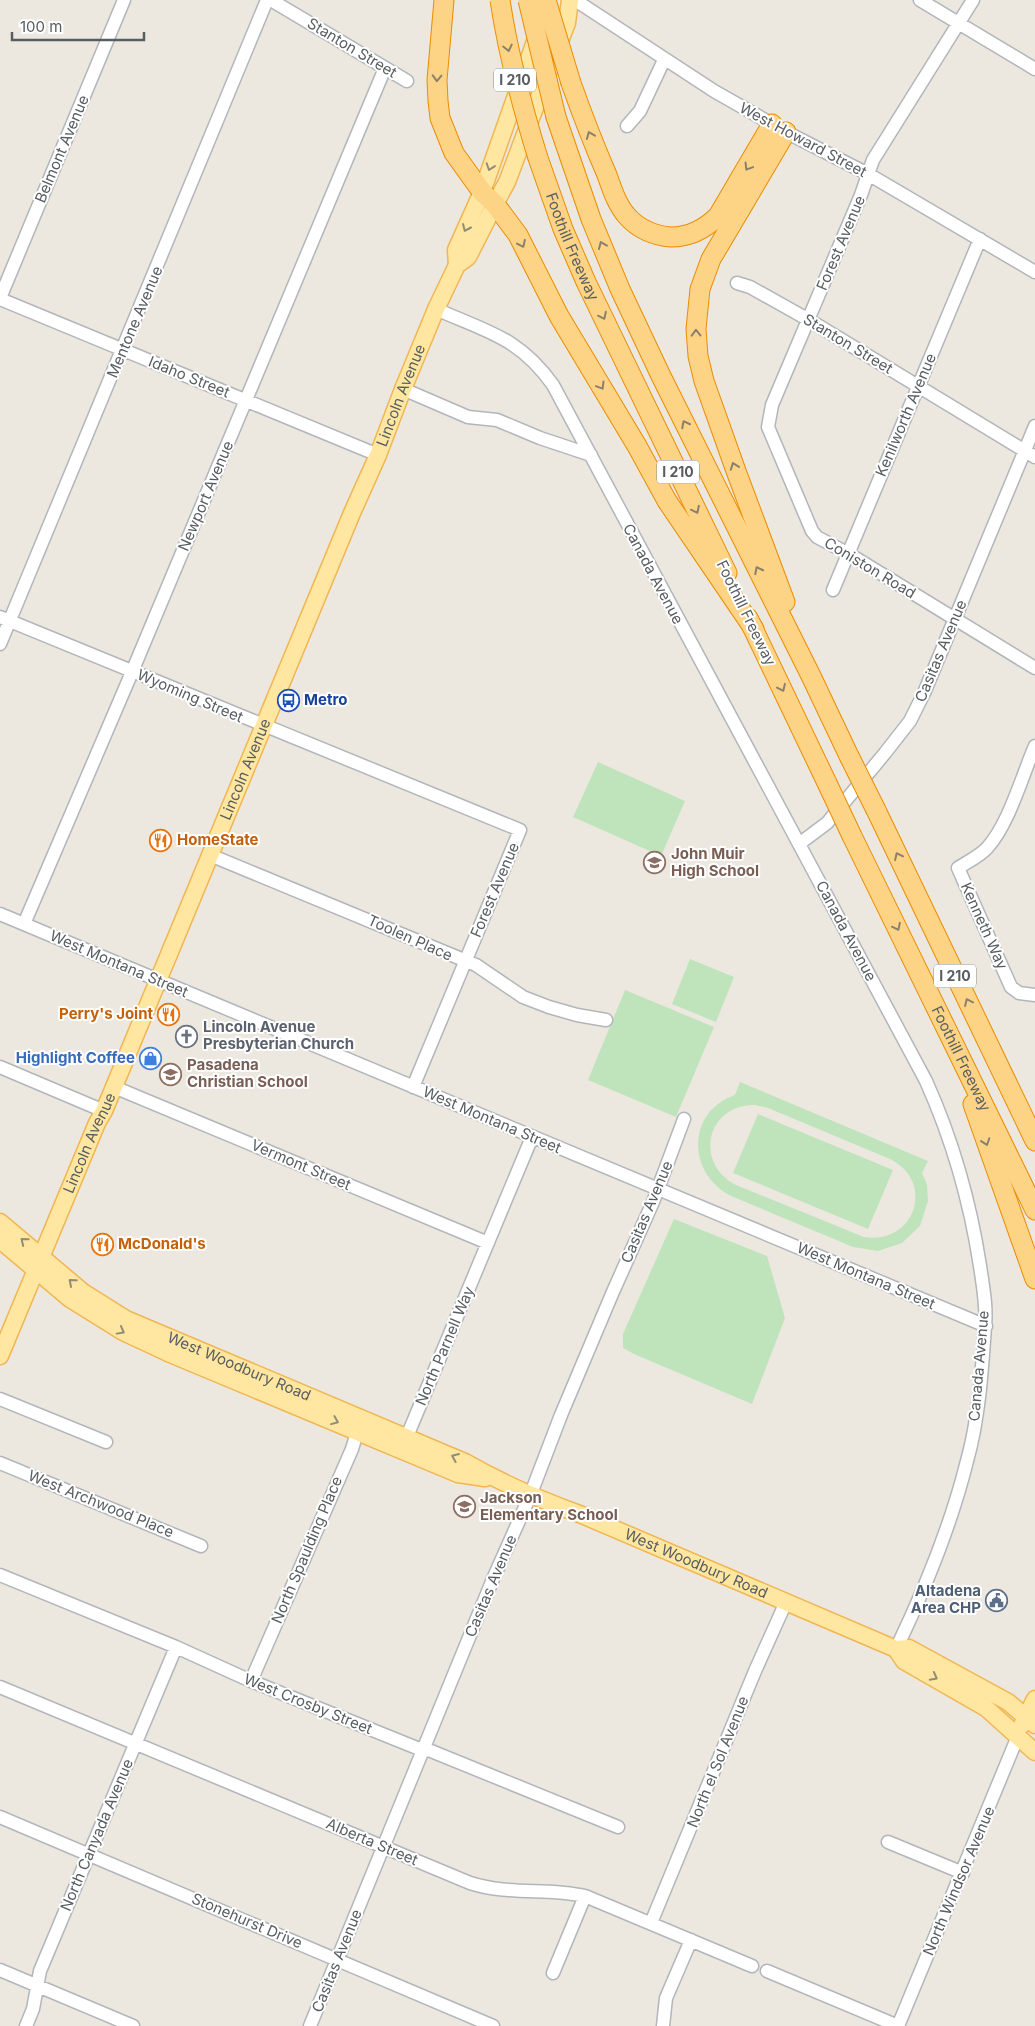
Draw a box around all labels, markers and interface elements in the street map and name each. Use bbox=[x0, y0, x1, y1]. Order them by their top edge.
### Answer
scale bar bbox=[12, 10, 145, 42]
street label: Stanton Street bbox=[304, 13, 401, 82]
text: 100 m bbox=[20, 17, 62, 36]
one-way arrow bbox=[502, 44, 513, 52]
road number: I 210 bbox=[494, 68, 536, 92]
one-way arrow bbox=[432, 75, 443, 83]
street label: Belmont Avenue bbox=[30, 92, 93, 205]
street label: West Howard Street bbox=[736, 98, 870, 181]
one-way arrow bbox=[586, 131, 596, 140]
one-way arrow bbox=[744, 161, 754, 170]
one-way arrow bbox=[486, 163, 496, 171]
street label: Foothill Freeway bbox=[542, 190, 604, 304]
street label: Forest Avenue bbox=[812, 193, 869, 293]
one-way arrow bbox=[461, 223, 472, 232]
one-way arrow bbox=[516, 238, 526, 247]
one-way arrow bbox=[598, 241, 608, 250]
street label: Mentone Avenue bbox=[102, 263, 167, 380]
street label: Stanton Street bbox=[800, 309, 897, 378]
one-way arrow bbox=[596, 311, 607, 320]
one-way arrow bbox=[691, 329, 701, 336]
street label: Lincoln Avenue bbox=[372, 342, 429, 449]
street label: Kenilworth Avenue bbox=[871, 350, 940, 479]
street label: Idaho Street bbox=[146, 352, 233, 401]
one-way arrow bbox=[595, 380, 605, 389]
one-way arrow bbox=[681, 421, 691, 430]
street label: Newport Avenue bbox=[174, 438, 237, 554]
road number: I 210 bbox=[657, 461, 699, 484]
one-way arrow bbox=[730, 462, 740, 471]
one-way arrow bbox=[690, 505, 700, 514]
street label: Canada Avenue bbox=[619, 520, 688, 627]
street label: Coniston Road bbox=[821, 533, 919, 602]
street label: Foothill Freeway bbox=[713, 557, 780, 669]
one-way arrow bbox=[754, 566, 764, 575]
street label: Casitas Avenue bbox=[910, 597, 971, 705]
street label: Wyoming Street bbox=[134, 665, 246, 726]
one-way arrow bbox=[775, 683, 786, 692]
bus stop icon: Metro bbox=[276, 688, 300, 712]
place label: Metro bbox=[304, 690, 347, 709]
street label: Lincoln Avenue bbox=[216, 716, 275, 823]
restaurant icon: HomeState bbox=[149, 828, 173, 852]
place label: HomeState bbox=[177, 830, 258, 849]
street label: Forest Avenue bbox=[466, 840, 523, 940]
place label: John Muir High School bbox=[671, 844, 759, 880]
school or university icon: John Muir High School bbox=[643, 851, 667, 875]
one-way arrow bbox=[894, 852, 904, 861]
street label: Canada Avenue bbox=[812, 877, 881, 984]
street label: Kenneth Way bbox=[957, 879, 1012, 973]
street label: Toolen Place bbox=[365, 910, 456, 965]
one-way arrow bbox=[891, 922, 901, 931]
street label: West Montana Street bbox=[47, 926, 191, 1001]
road number: I 210 bbox=[934, 964, 976, 988]
one-way arrow bbox=[964, 998, 974, 1007]
restaurant icon: Perry's Joint bbox=[157, 1002, 181, 1026]
street label: Foothill Freeway bbox=[928, 1003, 996, 1115]
place label: Perry's Joint bbox=[59, 1004, 154, 1023]
place label: Lincoln Avenue Presbyterian Church bbox=[203, 1017, 354, 1053]
church icon: Lincoln Avenue Presbyterian Church bbox=[175, 1024, 199, 1048]
shop icon: Highlight Coffee bbox=[139, 1046, 163, 1070]
place label: Highlight Coffee bbox=[16, 1048, 135, 1067]
place label: Pasadena Christian School bbox=[187, 1055, 308, 1091]
school or university icon: Pasadena Christian School bbox=[159, 1062, 183, 1086]
street label: West Montana Street bbox=[420, 1082, 564, 1157]
street label: Lincoln Avenue bbox=[59, 1090, 119, 1196]
street label: Vermont Street bbox=[248, 1135, 354, 1194]
one-way arrow bbox=[980, 1137, 990, 1146]
street label: Casitas Avenue bbox=[616, 1158, 677, 1266]
restaurant icon: McDonald's bbox=[90, 1232, 114, 1256]
place label: McDonald's bbox=[118, 1234, 206, 1253]
one-way arrow bbox=[21, 1238, 30, 1246]
street label: West Montana Street bbox=[794, 1238, 938, 1313]
one-way arrow bbox=[68, 1279, 77, 1288]
street label: North Parnell Way bbox=[411, 1283, 478, 1408]
street label: Canada Avenue bbox=[964, 1310, 993, 1422]
one-way arrow bbox=[116, 1324, 125, 1334]
street label: West Woodbury Road bbox=[165, 1328, 314, 1405]
one-way arrow bbox=[330, 1415, 339, 1426]
one-way arrow bbox=[451, 1453, 459, 1463]
street label: West Archwood Place bbox=[26, 1466, 177, 1541]
street label: North Spaulding Place bbox=[267, 1473, 346, 1626]
place label: Jackson Elementary School bbox=[480, 1488, 618, 1524]
school or university icon: Jackson Elementary School bbox=[452, 1495, 476, 1519]
street label: West Woodbury Road bbox=[622, 1524, 771, 1602]
street label: Casitas Avenue bbox=[460, 1532, 521, 1640]
place label: Altadena Area CHP bbox=[911, 1581, 981, 1617]
public building icon: Altadena Area CHP bbox=[985, 1588, 1009, 1612]
street label: West Crosby Street bbox=[241, 1669, 375, 1738]
one-way arrow bbox=[929, 1671, 938, 1681]
street label: North el Sol Avenue bbox=[683, 1693, 753, 1830]
street label: North Canyada Avenue bbox=[56, 1756, 137, 1914]
street label: North Windsor Avenue bbox=[919, 1803, 999, 1958]
street label: Alberta Street bbox=[323, 1814, 421, 1869]
street label: Stonehurst Drive bbox=[189, 1889, 306, 1952]
street label: Casitas Avenue bbox=[307, 1907, 366, 2015]

